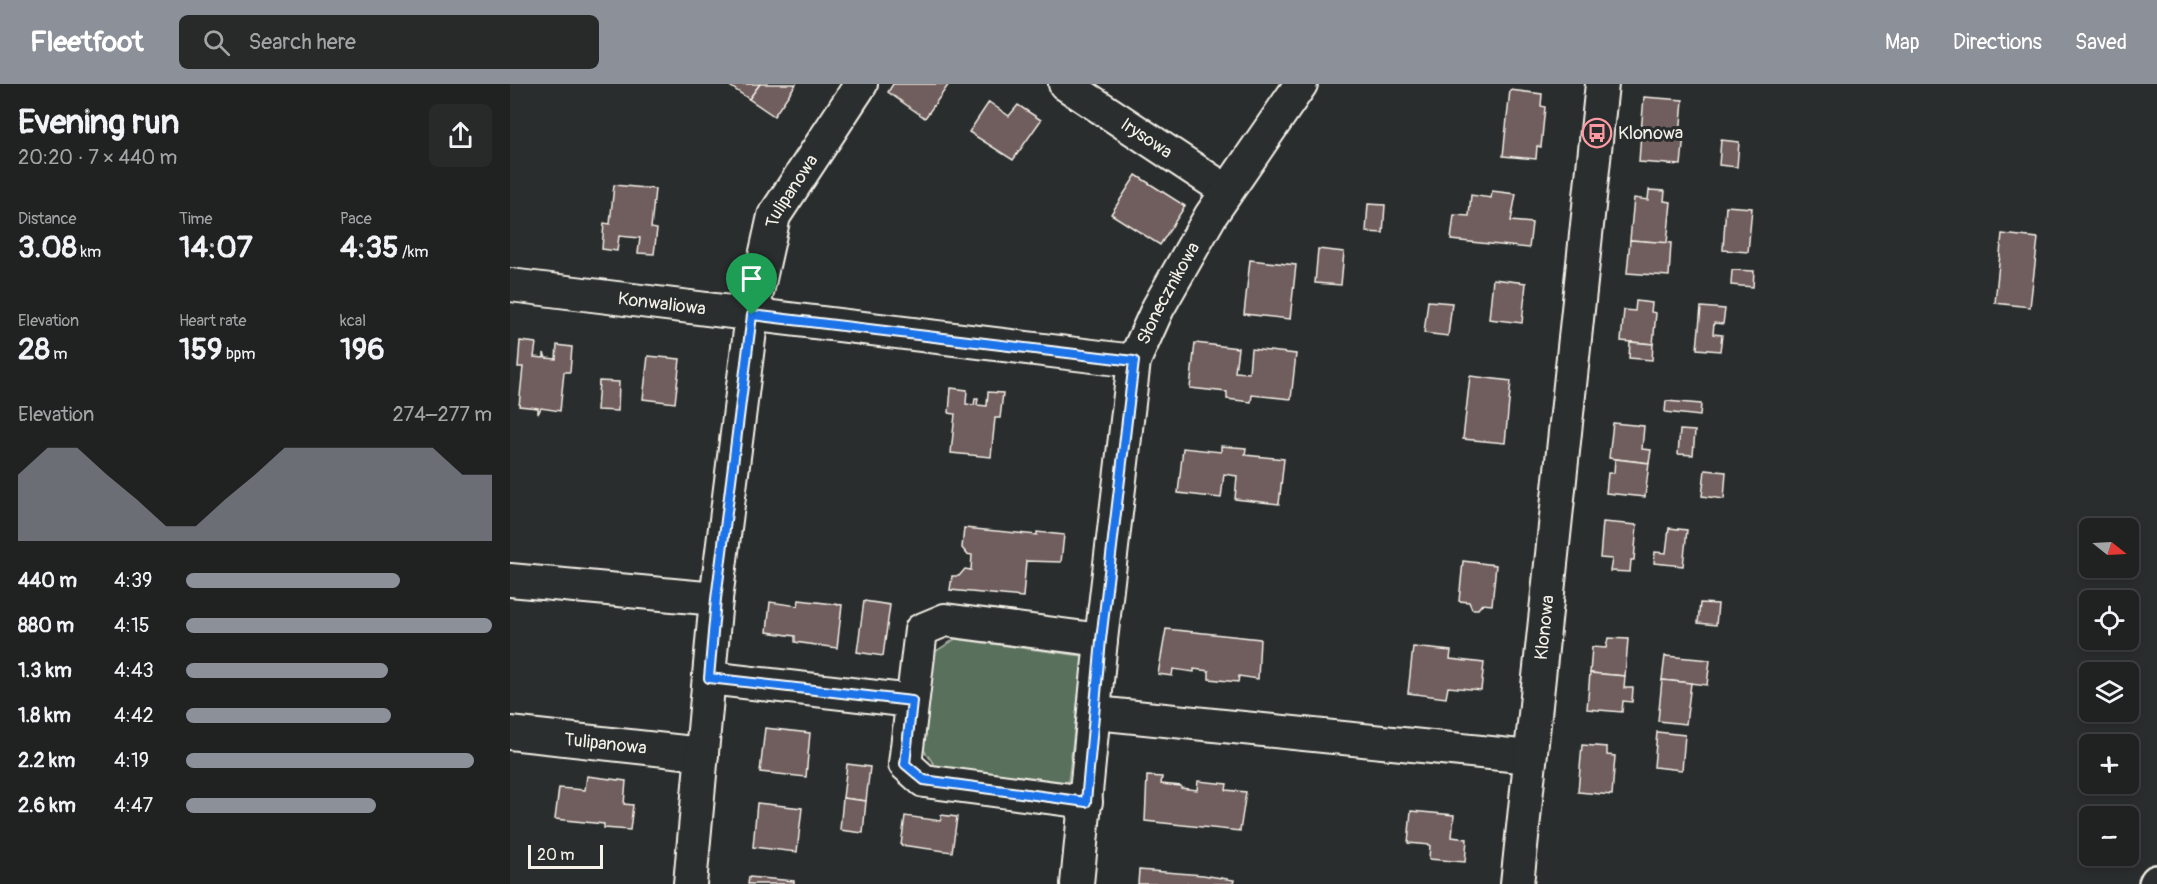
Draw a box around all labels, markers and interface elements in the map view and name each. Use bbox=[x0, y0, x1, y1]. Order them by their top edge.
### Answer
search box bbox=[179, 15, 599, 69]
text: Fleetfoot bbox=[30, 25, 143, 60]
icon: search bbox=[200, 26, 233, 59]
text: Search here bbox=[248, 28, 356, 56]
text: Map bbox=[1885, 29, 1920, 56]
text: Directions bbox=[1953, 29, 2042, 56]
text: Saved bbox=[2075, 29, 2127, 56]
text: Evening run bbox=[18, 102, 179, 143]
button: share bbox=[429, 104, 492, 167]
street label: Irysowa bbox=[1116, 113, 1177, 164]
bus stop icon: Klonowa bbox=[1581, 117, 1613, 149]
place label: Klonowa bbox=[1618, 122, 1683, 145]
text: 20:20 · 7 × 440 m bbox=[18, 145, 177, 170]
street label: Tulipanowa bbox=[761, 150, 823, 230]
text: Distance bbox=[18, 209, 77, 229]
text: Time bbox=[179, 209, 212, 229]
text: Pace bbox=[340, 209, 372, 229]
text: 3.08 bbox=[18, 229, 77, 266]
text: 14:07 bbox=[179, 229, 253, 266]
text: 4:35 bbox=[340, 229, 398, 266]
street label: Słonecznikowa bbox=[1132, 238, 1205, 348]
text: km bbox=[77, 242, 101, 262]
text: /km bbox=[398, 242, 429, 262]
pin bbox=[726, 253, 777, 315]
icon: arrive bbox=[735, 262, 768, 295]
street label: Konwaliowa bbox=[616, 287, 707, 321]
text: Elevation bbox=[18, 311, 79, 331]
text: Heart rate bbox=[179, 311, 246, 331]
text: kcal bbox=[340, 311, 366, 331]
text: 28 bbox=[18, 331, 50, 368]
text: 159 bbox=[179, 331, 222, 368]
text: 196 bbox=[340, 331, 385, 368]
text: m bbox=[50, 344, 68, 364]
text: bpm bbox=[222, 344, 256, 364]
text: Elevation bbox=[18, 402, 94, 427]
text: 274–277 m bbox=[392, 402, 492, 427]
north arrow bbox=[2079, 518, 2139, 578]
map controls bbox=[2079, 518, 2139, 866]
text: 440 m bbox=[18, 568, 77, 593]
text: 4:39 bbox=[114, 568, 152, 593]
button: locate bbox=[2079, 590, 2139, 650]
street label: Klonowa bbox=[1530, 594, 1560, 661]
text: 880 m bbox=[18, 613, 74, 638]
text: 4:15 bbox=[114, 613, 150, 638]
text: 1.3 km bbox=[18, 658, 72, 683]
text: 4:43 bbox=[114, 658, 154, 683]
button: layers bbox=[2079, 662, 2139, 722]
text: 1.8 km bbox=[18, 703, 71, 728]
text: 4:42 bbox=[114, 703, 154, 728]
street label: Tulipanowa bbox=[563, 728, 648, 760]
button: + bbox=[2079, 734, 2139, 794]
text: 2.2 km bbox=[18, 748, 75, 773]
text: 4:19 bbox=[114, 748, 149, 773]
text: 2.6 km bbox=[18, 793, 76, 818]
text: 4:47 bbox=[114, 793, 153, 818]
button: − bbox=[2079, 806, 2139, 866]
scale bar bbox=[528, 842, 603, 870]
text: 20 m bbox=[537, 845, 575, 865]

